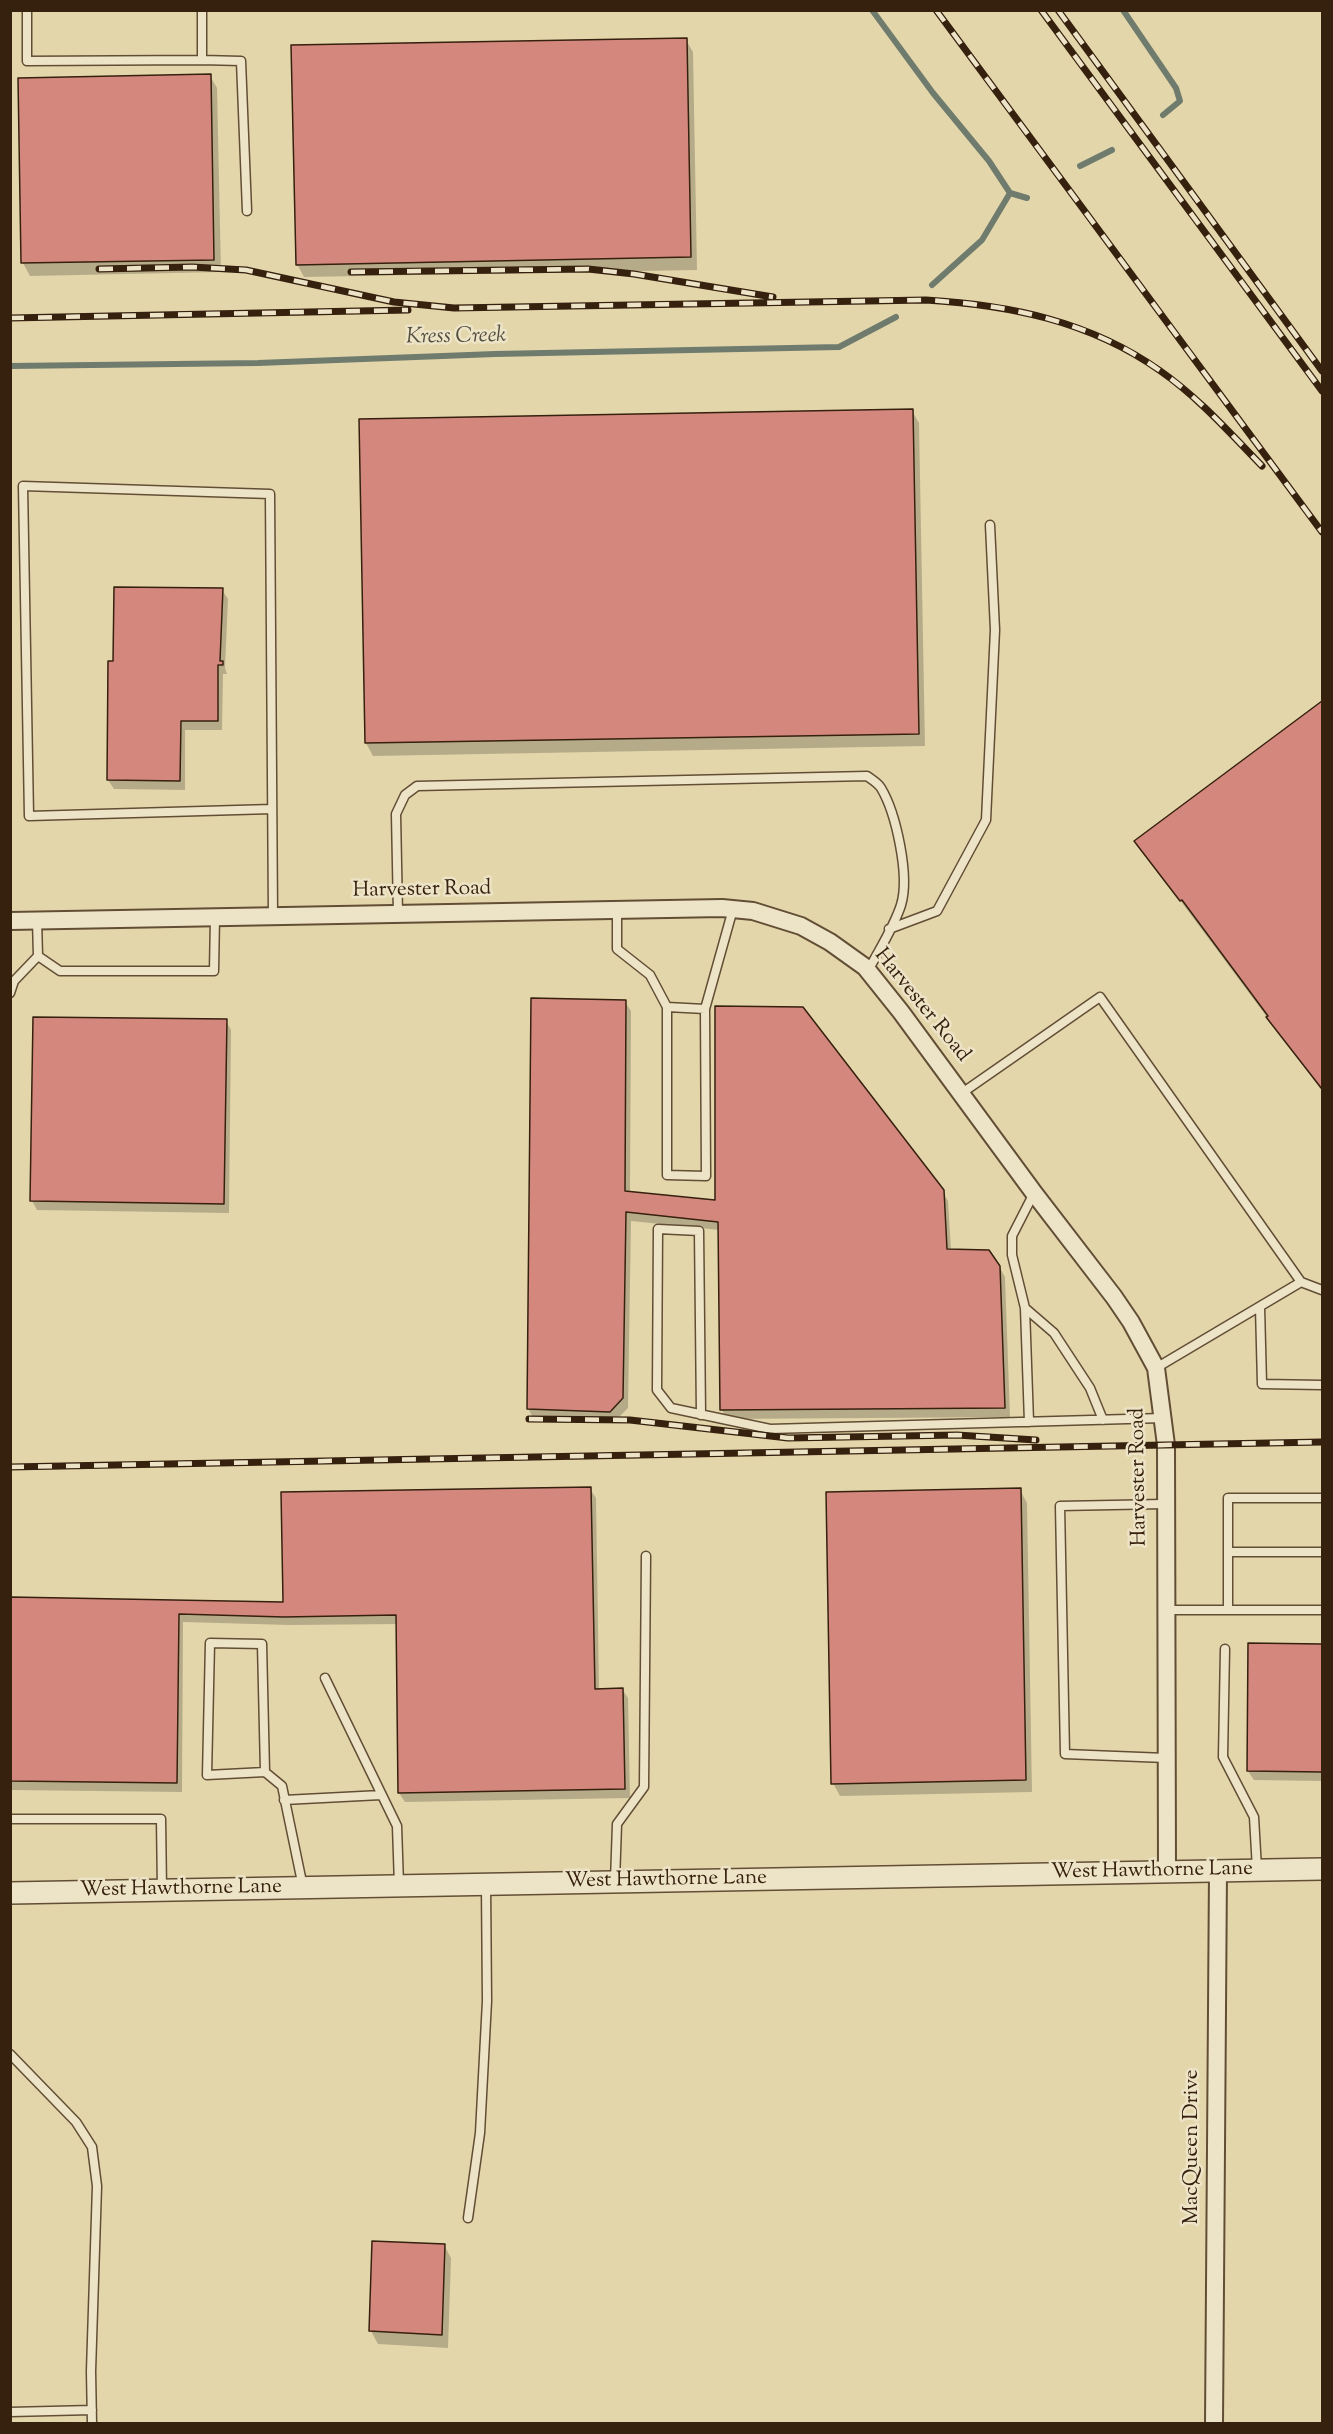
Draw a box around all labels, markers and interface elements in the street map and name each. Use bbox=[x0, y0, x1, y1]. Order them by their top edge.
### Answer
water label: Kress Creek bbox=[406, 324, 506, 352]
street label: Harvester Road bbox=[352, 877, 492, 905]
street label: Harvester Road bbox=[868, 944, 974, 1068]
street label: Harvester Road bbox=[1126, 1407, 1154, 1547]
street label: West Hawthorne Lane bbox=[1051, 1858, 1253, 1886]
street label: West Hawthorne Lane bbox=[565, 1867, 767, 1895]
street label: West Hawthorne Lane bbox=[80, 1876, 282, 1904]
street label: MacQueen Drive bbox=[1180, 2070, 1206, 2224]

